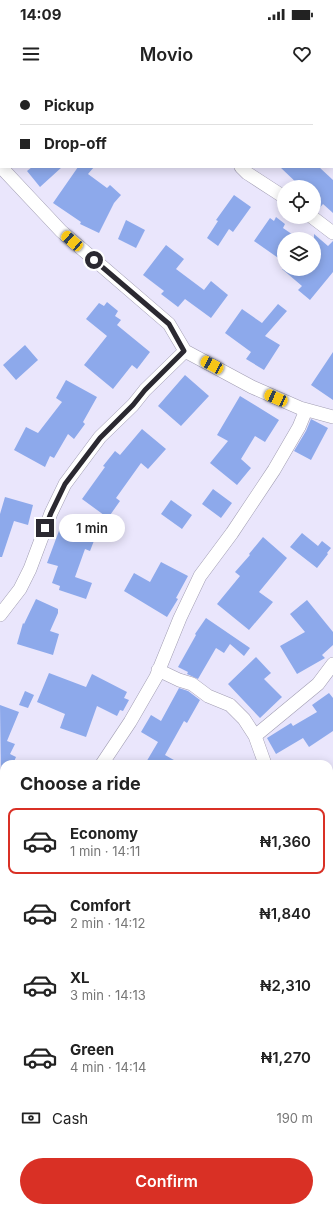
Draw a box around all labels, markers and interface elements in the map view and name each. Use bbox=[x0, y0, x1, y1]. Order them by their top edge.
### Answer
text: 14:09 bbox=[20, 5, 61, 24]
icon: menu bbox=[20, 43, 42, 65]
icon: heart bbox=[291, 43, 313, 65]
text: Movio bbox=[140, 44, 193, 65]
text: Pickup bbox=[44, 96, 94, 115]
text: Drop-off bbox=[44, 134, 107, 153]
map controls bbox=[277, 180, 321, 276]
button: locate bbox=[277, 180, 321, 224]
car bbox=[59, 229, 85, 253]
button: layers bbox=[277, 232, 321, 276]
route start bbox=[85, 251, 103, 269]
car bbox=[199, 354, 225, 376]
car bbox=[263, 388, 289, 408]
callout: 1 min bbox=[59, 514, 125, 542]
route end bbox=[36, 519, 54, 537]
text: 1 min bbox=[76, 520, 108, 536]
text: Choose a ride bbox=[20, 773, 141, 794]
icon: car bbox=[22, 823, 58, 859]
text: Economy bbox=[70, 824, 138, 843]
text: ₦1,360 bbox=[260, 832, 311, 851]
text: 1 min · 14:11 bbox=[70, 843, 140, 859]
icon: car bbox=[22, 895, 58, 931]
text: Comfort bbox=[70, 896, 131, 915]
text: ₦1,840 bbox=[259, 904, 311, 923]
text: 2 min · 14:12 bbox=[70, 915, 146, 931]
icon: car bbox=[22, 967, 58, 1003]
text: XL bbox=[70, 968, 90, 987]
text: ₦2,310 bbox=[260, 976, 311, 995]
text: 3 min · 14:13 bbox=[70, 987, 146, 1003]
icon: car bbox=[22, 1039, 58, 1075]
text: Green bbox=[70, 1040, 114, 1059]
text: ₦1,270 bbox=[261, 1048, 311, 1067]
text: 4 min · 14:14 bbox=[70, 1059, 146, 1075]
icon: cash bbox=[20, 1107, 42, 1129]
text: Cash bbox=[52, 1109, 88, 1128]
text: 190 m bbox=[276, 1110, 313, 1126]
button: Confirm bbox=[20, 1158, 313, 1204]

